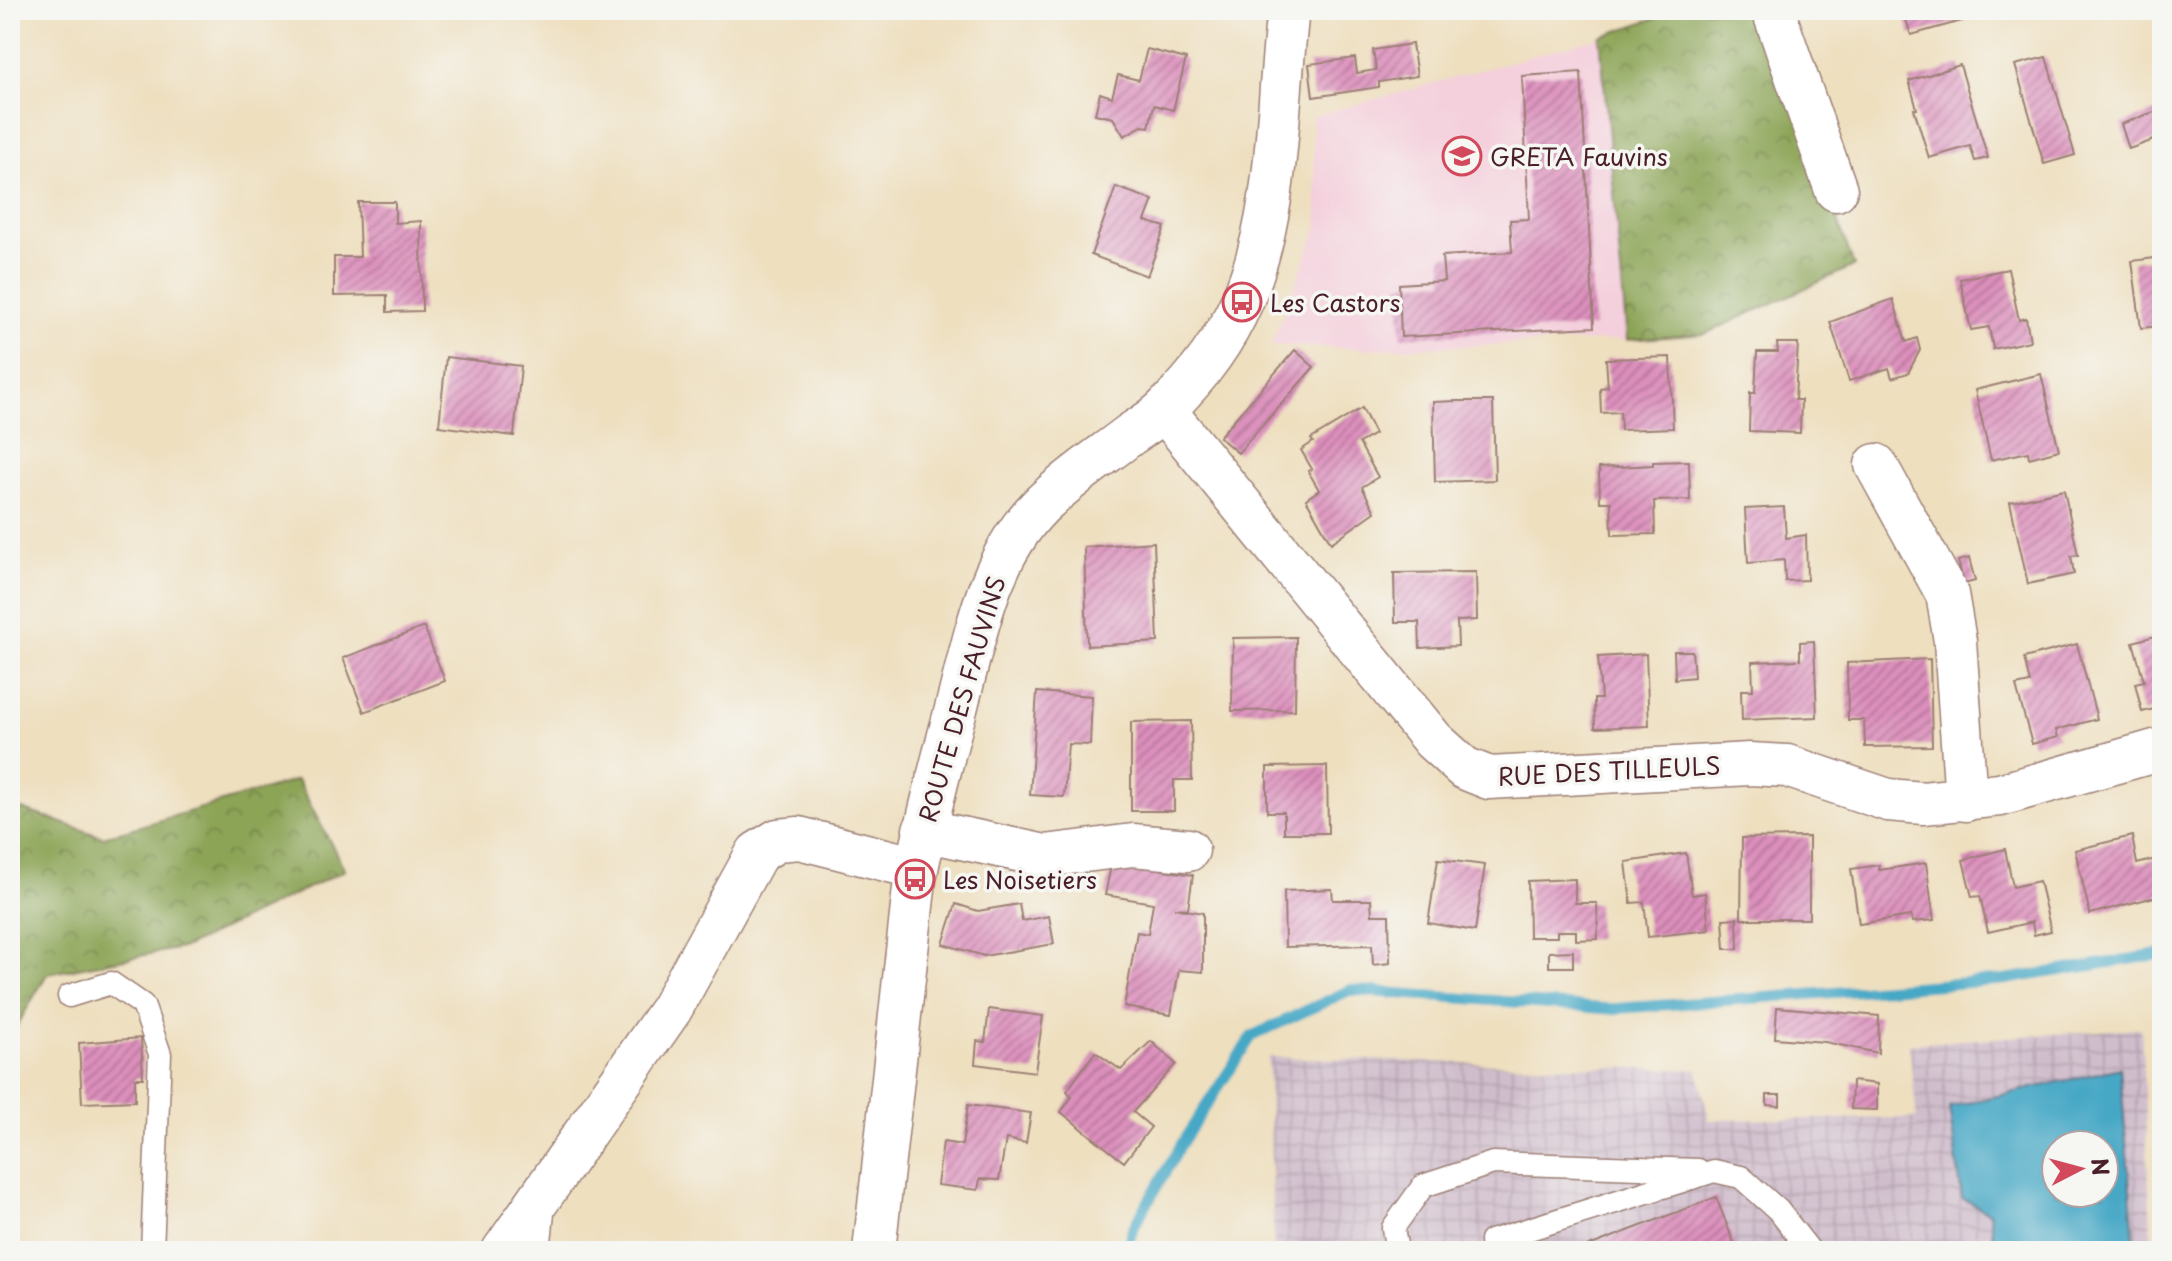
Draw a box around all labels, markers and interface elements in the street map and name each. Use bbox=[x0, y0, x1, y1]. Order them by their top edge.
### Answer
school or university icon: GRETA Fauvins bbox=[1441, 135, 1483, 177]
place label: GRETA Fauvins bbox=[1490, 138, 1668, 174]
bus stop icon: Les Castors bbox=[1221, 281, 1263, 323]
place label: Les Castors bbox=[1270, 284, 1400, 320]
street label: ROUTE DES FAUVINS bbox=[909, 572, 1013, 826]
street label: RUE DES TILLEULS bbox=[1497, 746, 1721, 794]
bus stop icon: Les Noisetiers bbox=[894, 858, 936, 900]
place label: Les Noisetiers bbox=[943, 861, 1097, 897]
north arrow bbox=[2040, 1129, 2120, 1209]
text: N bbox=[2084, 1156, 2119, 1177]

